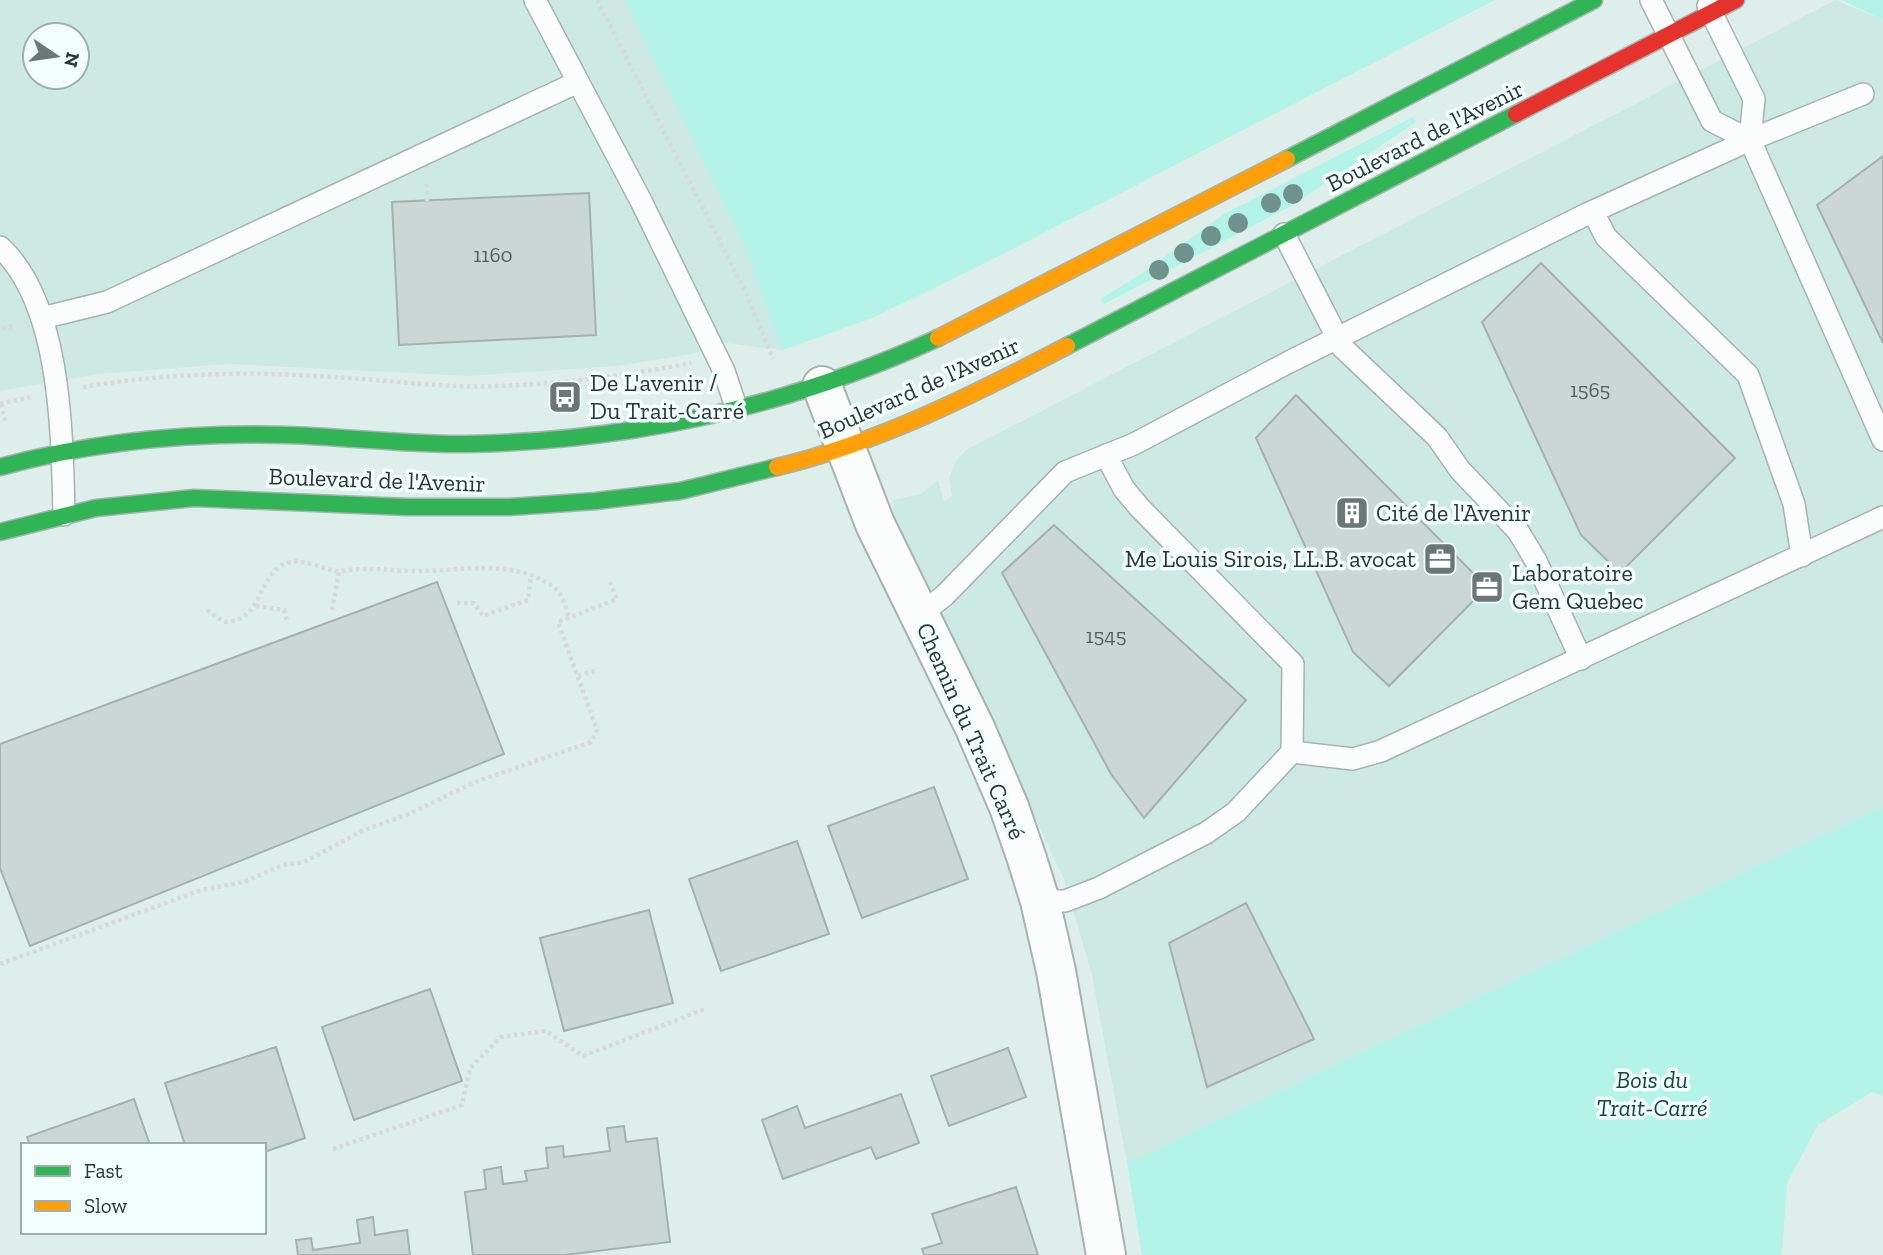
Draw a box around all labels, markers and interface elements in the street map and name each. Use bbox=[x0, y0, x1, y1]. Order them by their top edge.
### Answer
north arrow bbox=[21, 21, 91, 91]
text: N bbox=[59, 50, 85, 69]
street label: Boulevard de l'Avenir bbox=[1321, 73, 1528, 198]
house number: 1160 bbox=[473, 242, 513, 267]
street label: Boulevard de l'Avenir bbox=[814, 330, 1024, 445]
place label: De L'avenir / Du Trait-Carré bbox=[590, 368, 744, 425]
house number: 1565 bbox=[1570, 377, 1610, 402]
bus stop icon: De L'avenir / Du Trait-Carré bbox=[546, 378, 584, 416]
street label: Boulevard de l'Avenir bbox=[268, 461, 486, 498]
building icon: Cité de l'Avenir bbox=[1333, 494, 1371, 532]
place label: Cité de l'Avenir bbox=[1376, 498, 1531, 527]
office icon: Me Louis Sirois, LL.B. avocat bbox=[1421, 540, 1459, 578]
place label: Me Louis Sirois, LL.B. avocat bbox=[1125, 544, 1416, 573]
place label: Laboratoire Gem Quebec bbox=[1512, 558, 1644, 615]
office icon: Laboratoire Gem Quebec bbox=[1468, 568, 1506, 606]
street label: Chemin du Trait Carré bbox=[911, 618, 1032, 844]
house number: 1545 bbox=[1086, 623, 1126, 648]
park label: Bois du Trait-Carré bbox=[1597, 1065, 1708, 1122]
legend bbox=[21, 1143, 266, 1234]
text: Fast bbox=[84, 1158, 123, 1183]
text: Slow bbox=[84, 1193, 127, 1218]

